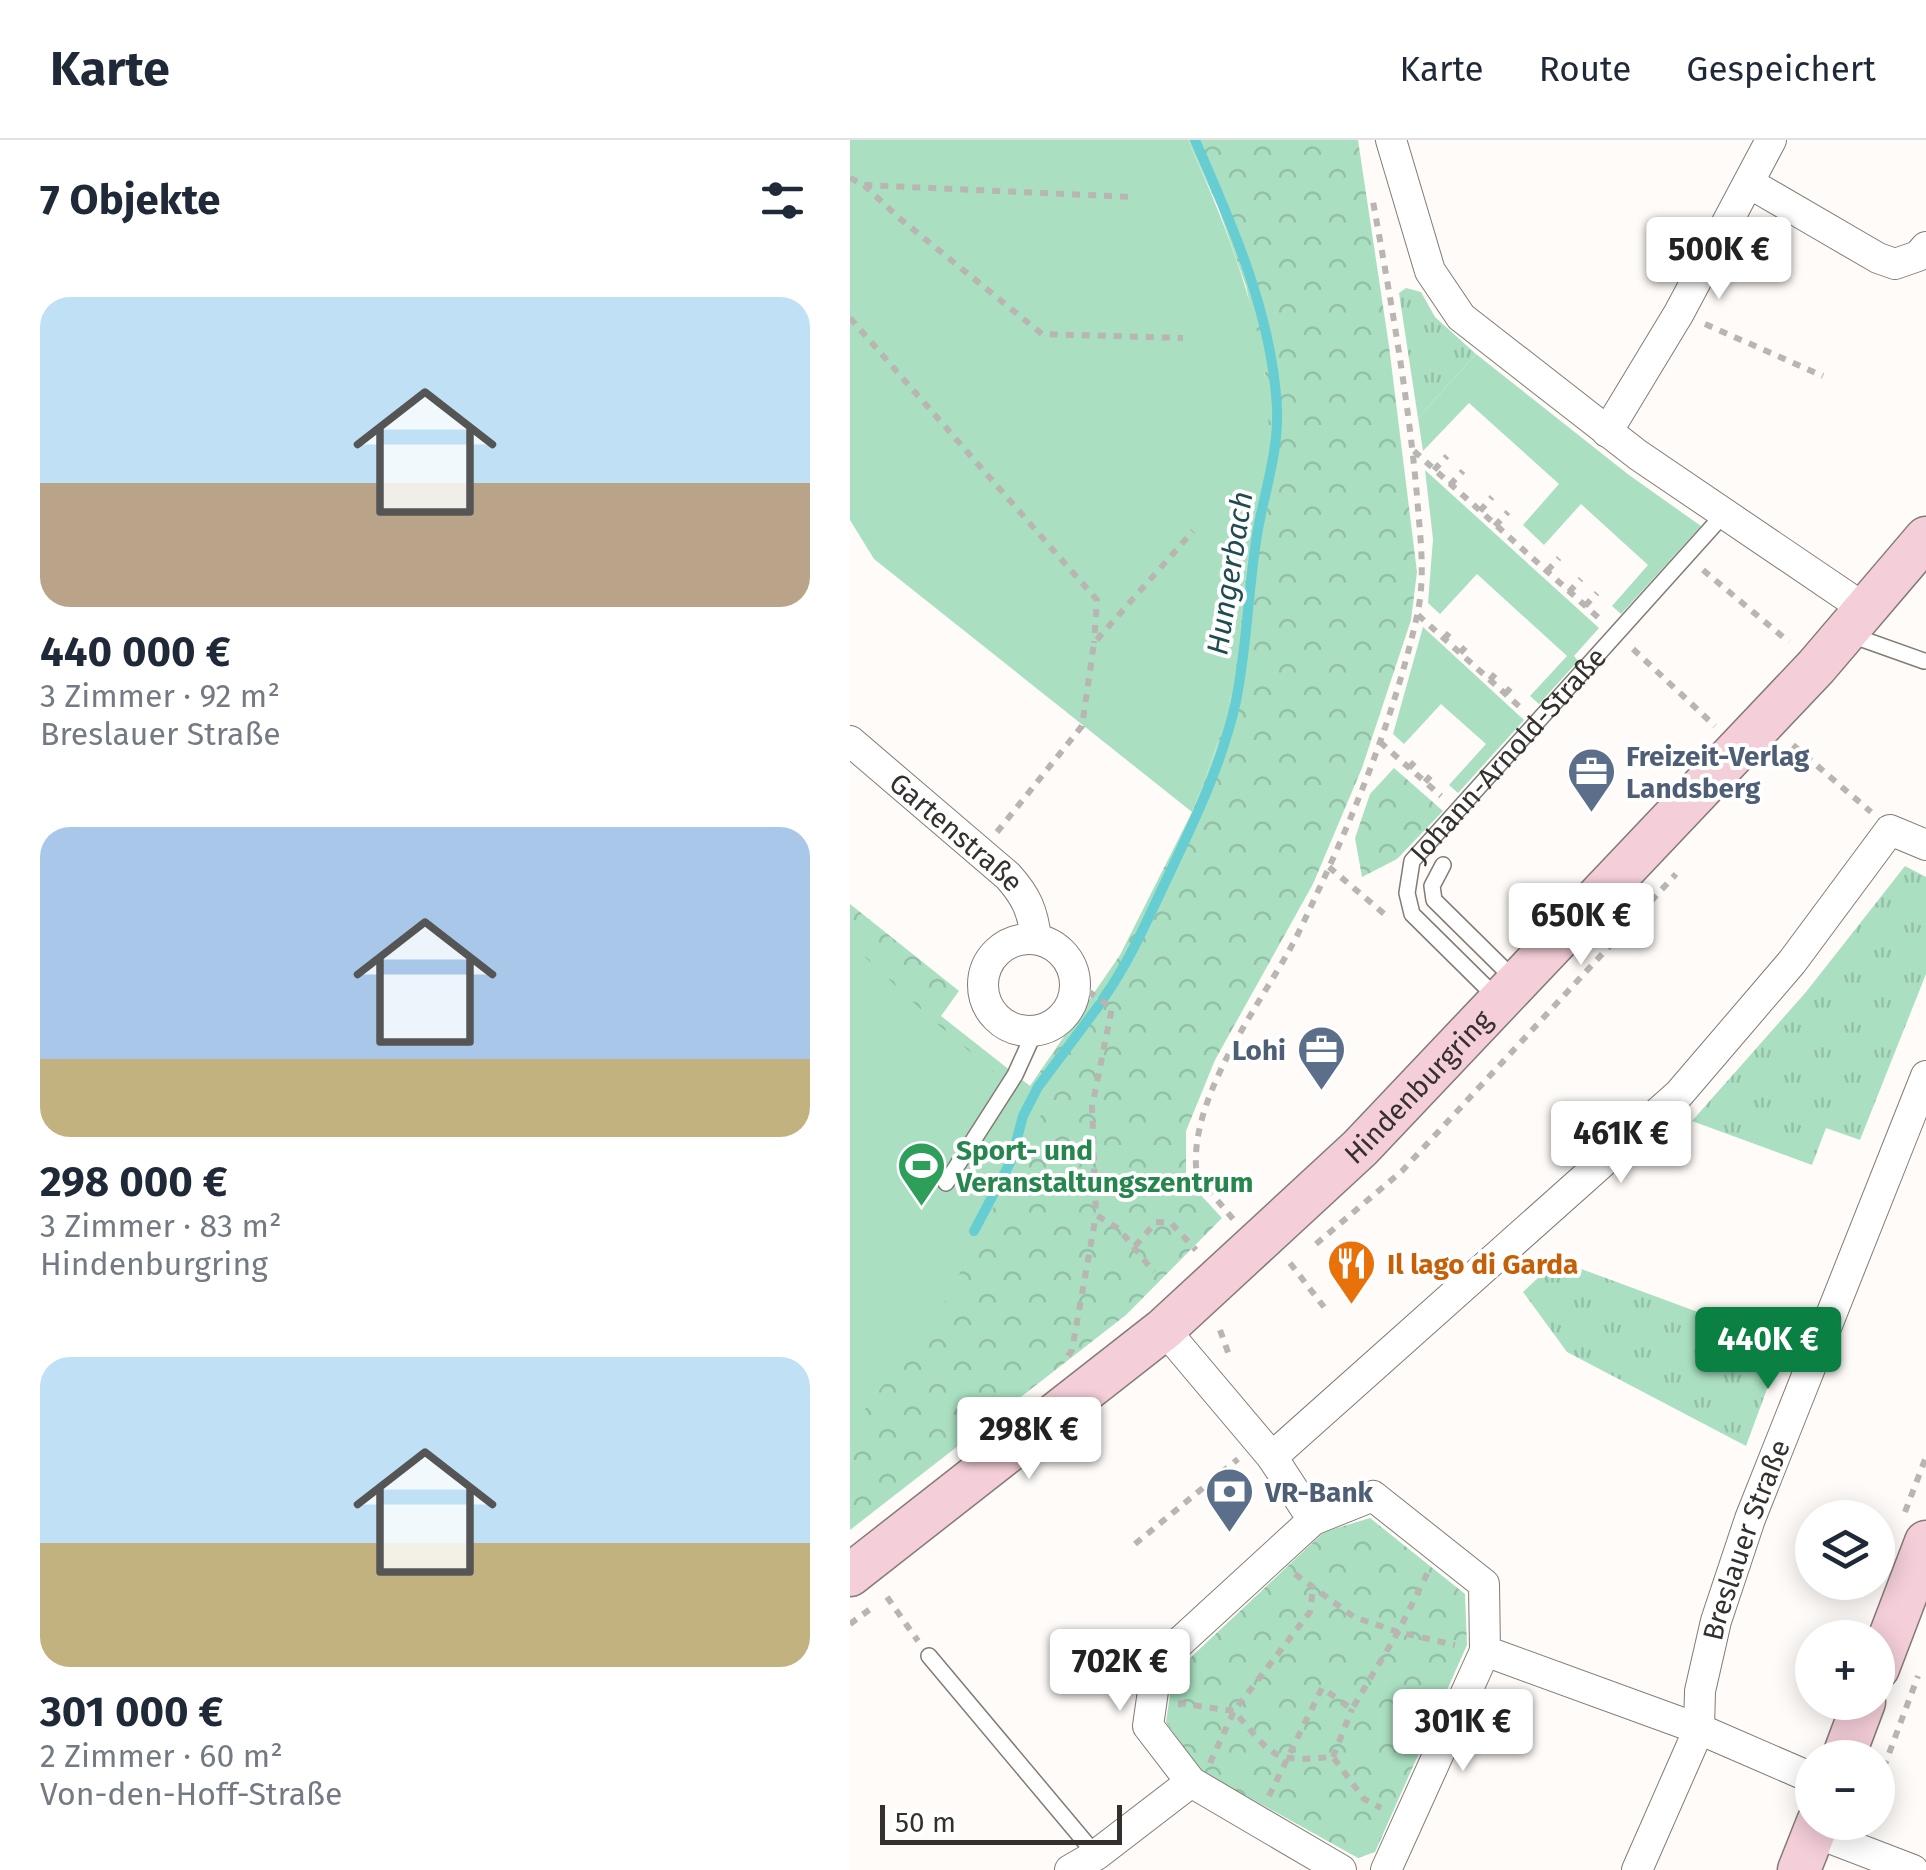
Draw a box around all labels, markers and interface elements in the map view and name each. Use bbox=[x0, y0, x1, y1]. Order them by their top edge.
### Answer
text: Karte bbox=[50, 40, 170, 98]
text: Karte bbox=[1400, 48, 1484, 90]
text: Route bbox=[1539, 48, 1631, 90]
text: Gespeichert bbox=[1686, 48, 1876, 90]
icon: filters bbox=[755, 173, 810, 228]
text: 7 Objekte bbox=[40, 175, 221, 225]
pin: 500K € bbox=[1638, 217, 1800, 302]
text: 500K € bbox=[1668, 230, 1770, 268]
icon: home bbox=[335, 362, 515, 542]
water label: Hungerbach bbox=[1199, 489, 1261, 657]
text: 440 000 € bbox=[40, 627, 230, 677]
street label: Johann-Arnold-Straße bbox=[1403, 640, 1613, 869]
text: 3 Zimmer · 92 m² bbox=[40, 677, 280, 715]
text: Breslauer Straße bbox=[40, 715, 281, 753]
place label: Freizeit-Verlag Landsberg bbox=[1626, 740, 1810, 805]
office icon: Freizeit-Verlag Landsberg bbox=[1565, 746, 1617, 814]
street label: Gartenstraße bbox=[883, 766, 1030, 898]
pin: 650K € bbox=[1500, 883, 1662, 968]
icon: home bbox=[335, 892, 515, 1072]
text: 650K € bbox=[1531, 896, 1631, 934]
street label: Hindenburgring bbox=[1338, 1003, 1499, 1171]
office icon: Lohi bbox=[1295, 1024, 1347, 1092]
place label: Lohi bbox=[1232, 1034, 1286, 1067]
pin: 461K € bbox=[1540, 1101, 1702, 1186]
text: 461K € bbox=[1573, 1114, 1669, 1152]
place label: Sport- und Veranstaltungszentrum bbox=[955, 1134, 1253, 1199]
sports icon: Sport- und Veranstaltungszentrum bbox=[895, 1140, 947, 1208]
text: 298 000 € bbox=[40, 1157, 228, 1207]
text: 3 Zimmer · 83 m² bbox=[40, 1207, 282, 1245]
restaurant icon: Il lago di Garda bbox=[1326, 1238, 1378, 1306]
text: Hindenburgring bbox=[40, 1245, 268, 1283]
place label: Il lago di Garda bbox=[1387, 1248, 1578, 1281]
pin: 440K € bbox=[1687, 1307, 1849, 1392]
text: 440K € bbox=[1717, 1320, 1819, 1358]
pin: 298K € bbox=[948, 1397, 1110, 1482]
text: 298K € bbox=[979, 1410, 1079, 1448]
icon: home bbox=[335, 1422, 515, 1602]
street label: Breslauer Straße bbox=[1696, 1435, 1796, 1643]
bank icon: VR-Bank bbox=[1204, 1466, 1256, 1534]
place label: VR-Bank bbox=[1264, 1476, 1374, 1509]
map controls bbox=[1795, 1500, 1895, 1840]
button: layers bbox=[1795, 1500, 1895, 1600]
button: + bbox=[1795, 1620, 1895, 1720]
pin: 702K € bbox=[1039, 1629, 1201, 1714]
text: 702K € bbox=[1072, 1642, 1168, 1680]
text: 301 000 € bbox=[40, 1687, 223, 1737]
pin: 301K € bbox=[1382, 1689, 1544, 1774]
text: 301K € bbox=[1415, 1702, 1511, 1740]
text: 2 Zimmer · 60 m² bbox=[40, 1737, 283, 1775]
button: − bbox=[1795, 1740, 1895, 1840]
text: Von-den-Hoff-Straße bbox=[40, 1775, 342, 1813]
scale bar bbox=[880, 1800, 1122, 1844]
text: 50 m bbox=[895, 1806, 956, 1839]

